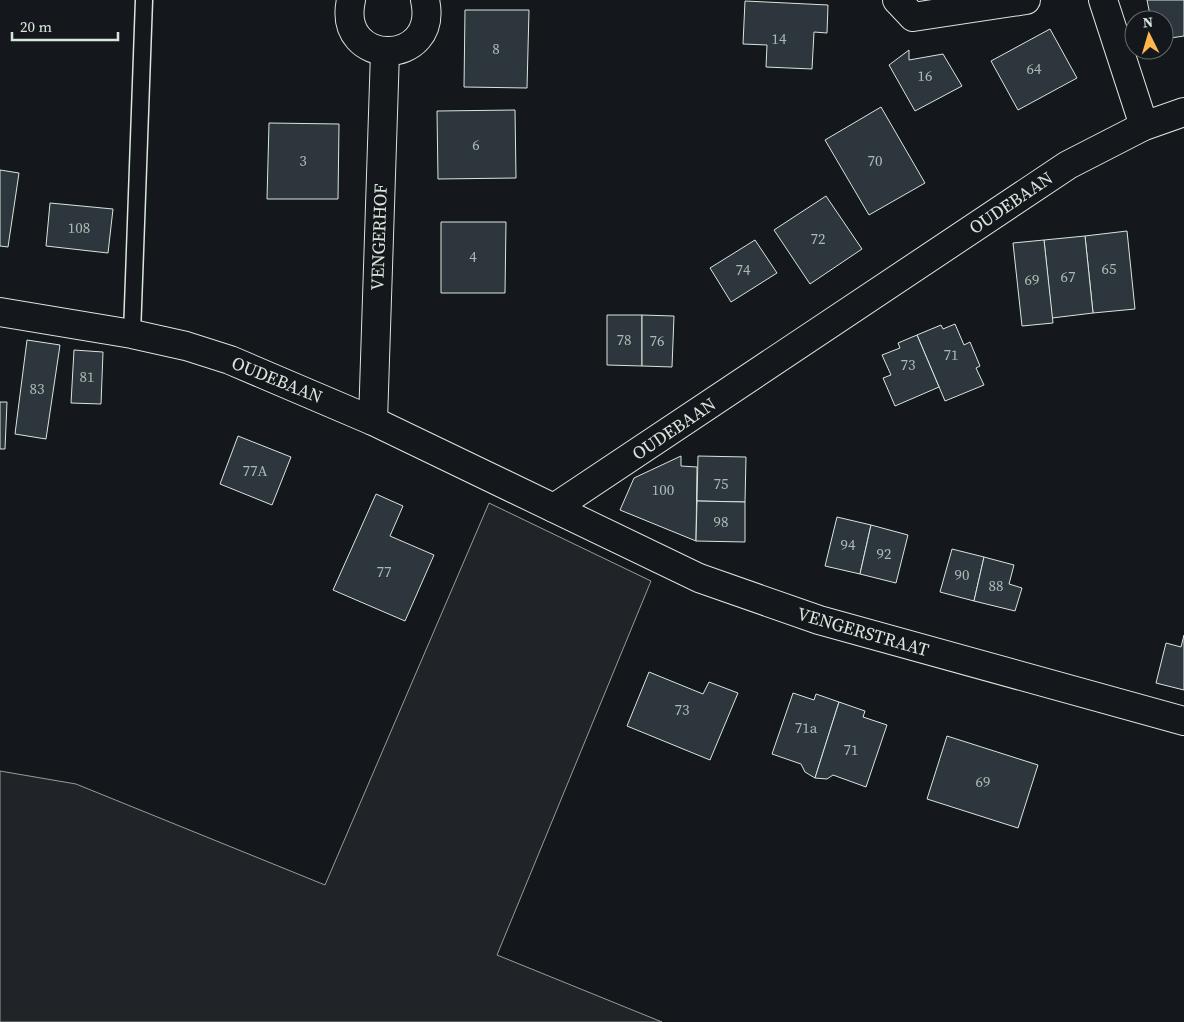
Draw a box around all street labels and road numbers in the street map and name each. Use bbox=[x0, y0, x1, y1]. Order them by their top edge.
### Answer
street label: OUDEBAAN bbox=[964, 165, 1058, 240]
street label: VENGERHOF bbox=[364, 183, 393, 291]
street label: OUDEBAAN bbox=[228, 350, 326, 409]
street label: OUDEBAAN bbox=[627, 391, 721, 466]
street label: VENGERSTRAAT bbox=[794, 601, 932, 662]

